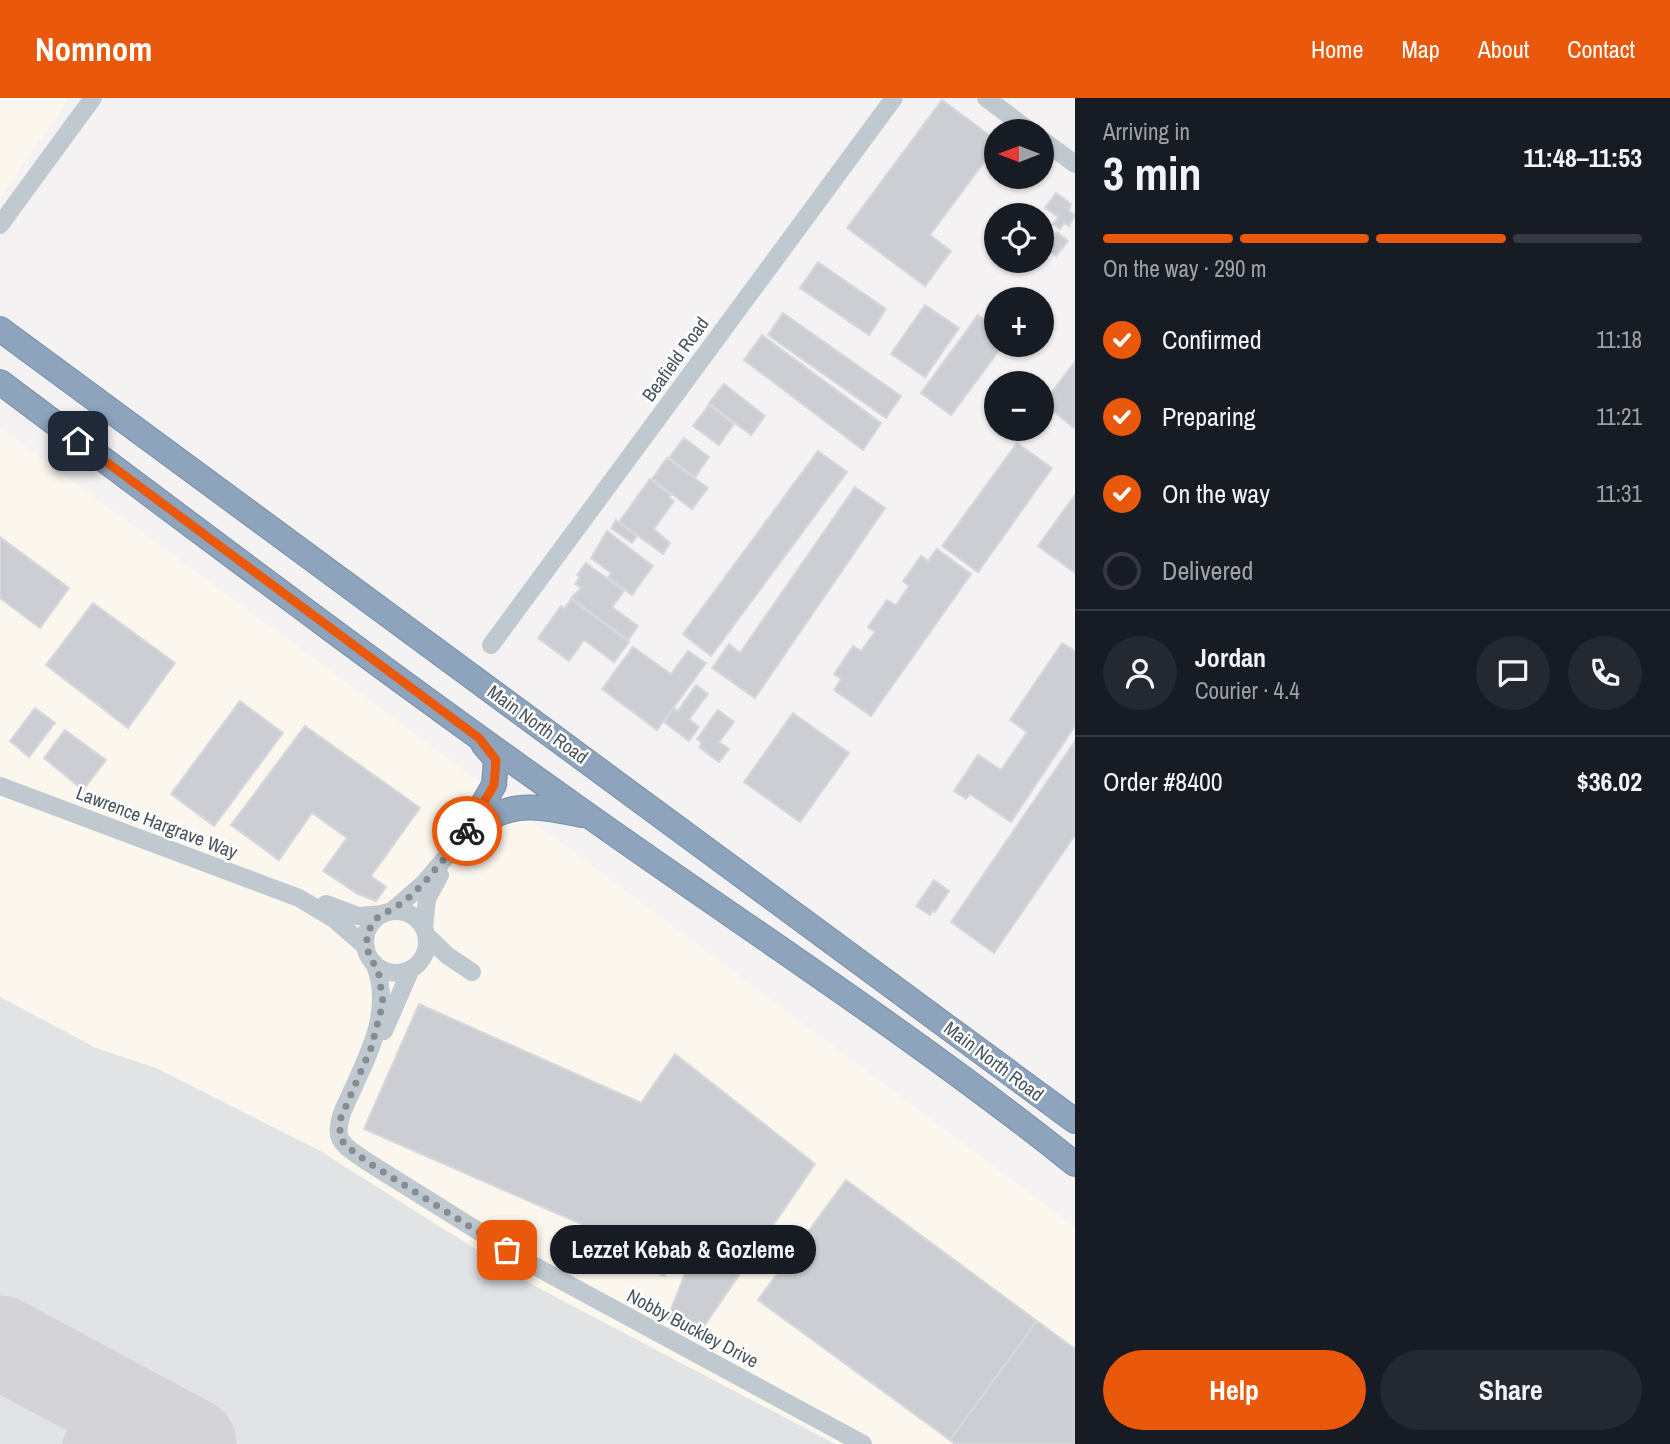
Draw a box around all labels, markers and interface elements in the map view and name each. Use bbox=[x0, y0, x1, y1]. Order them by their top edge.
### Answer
text: Nomnom bbox=[35, 27, 152, 71]
text: Home bbox=[1311, 33, 1363, 65]
text: Map bbox=[1401, 33, 1440, 65]
text: About bbox=[1478, 33, 1529, 65]
text: Contact bbox=[1567, 33, 1635, 65]
text: Arriving in bbox=[1103, 116, 1190, 147]
north arrow bbox=[984, 119, 1054, 189]
map controls bbox=[984, 119, 1054, 441]
text: 11:48–11:53 bbox=[1523, 140, 1642, 175]
text: 3 min bbox=[1103, 142, 1202, 204]
button: locate bbox=[984, 203, 1054, 273]
text: On the way · 290 m bbox=[1103, 253, 1267, 284]
button: + bbox=[984, 287, 1054, 357]
street label: Beafield Road bbox=[635, 311, 715, 407]
icon: check bbox=[1103, 321, 1141, 359]
text: Confirmed bbox=[1162, 322, 1262, 357]
text: 11:18 bbox=[1596, 324, 1642, 355]
button: − bbox=[984, 371, 1054, 441]
icon: check bbox=[1103, 398, 1141, 436]
text: Preparing bbox=[1162, 399, 1256, 434]
text: 11:21 bbox=[1596, 401, 1642, 432]
pin bbox=[48, 411, 108, 471]
icon: home bbox=[59, 422, 97, 460]
icon: check bbox=[1103, 475, 1141, 513]
text: On the way bbox=[1162, 476, 1270, 511]
text: 11:31 bbox=[1596, 478, 1642, 509]
text: Delivered bbox=[1162, 553, 1253, 588]
button: person bbox=[1103, 636, 1177, 710]
button: chat bbox=[1476, 636, 1550, 710]
button: phone bbox=[1568, 636, 1642, 710]
text: Jordan bbox=[1195, 640, 1266, 675]
text: Courier · 4.4 bbox=[1195, 675, 1300, 706]
street label: Main North Road bbox=[482, 679, 594, 769]
text: Order #8400 bbox=[1103, 764, 1223, 799]
text: $36.02 bbox=[1577, 764, 1642, 799]
street label: Lawrence Hargrave Way bbox=[73, 779, 242, 865]
courier bbox=[432, 796, 502, 866]
icon: bike bbox=[448, 812, 486, 850]
street label: Main North Road bbox=[939, 1015, 1049, 1107]
pin bbox=[477, 1220, 537, 1280]
callout: Lezzet Kebab & Gozleme bbox=[549, 1226, 815, 1274]
icon: bag bbox=[488, 1231, 526, 1269]
text: Lezzet Kebab & Gozleme bbox=[571, 1234, 795, 1265]
street label: Nobby Buckley Drive bbox=[623, 1282, 763, 1374]
button: Help bbox=[1103, 1350, 1366, 1430]
button: Share bbox=[1380, 1350, 1642, 1430]

